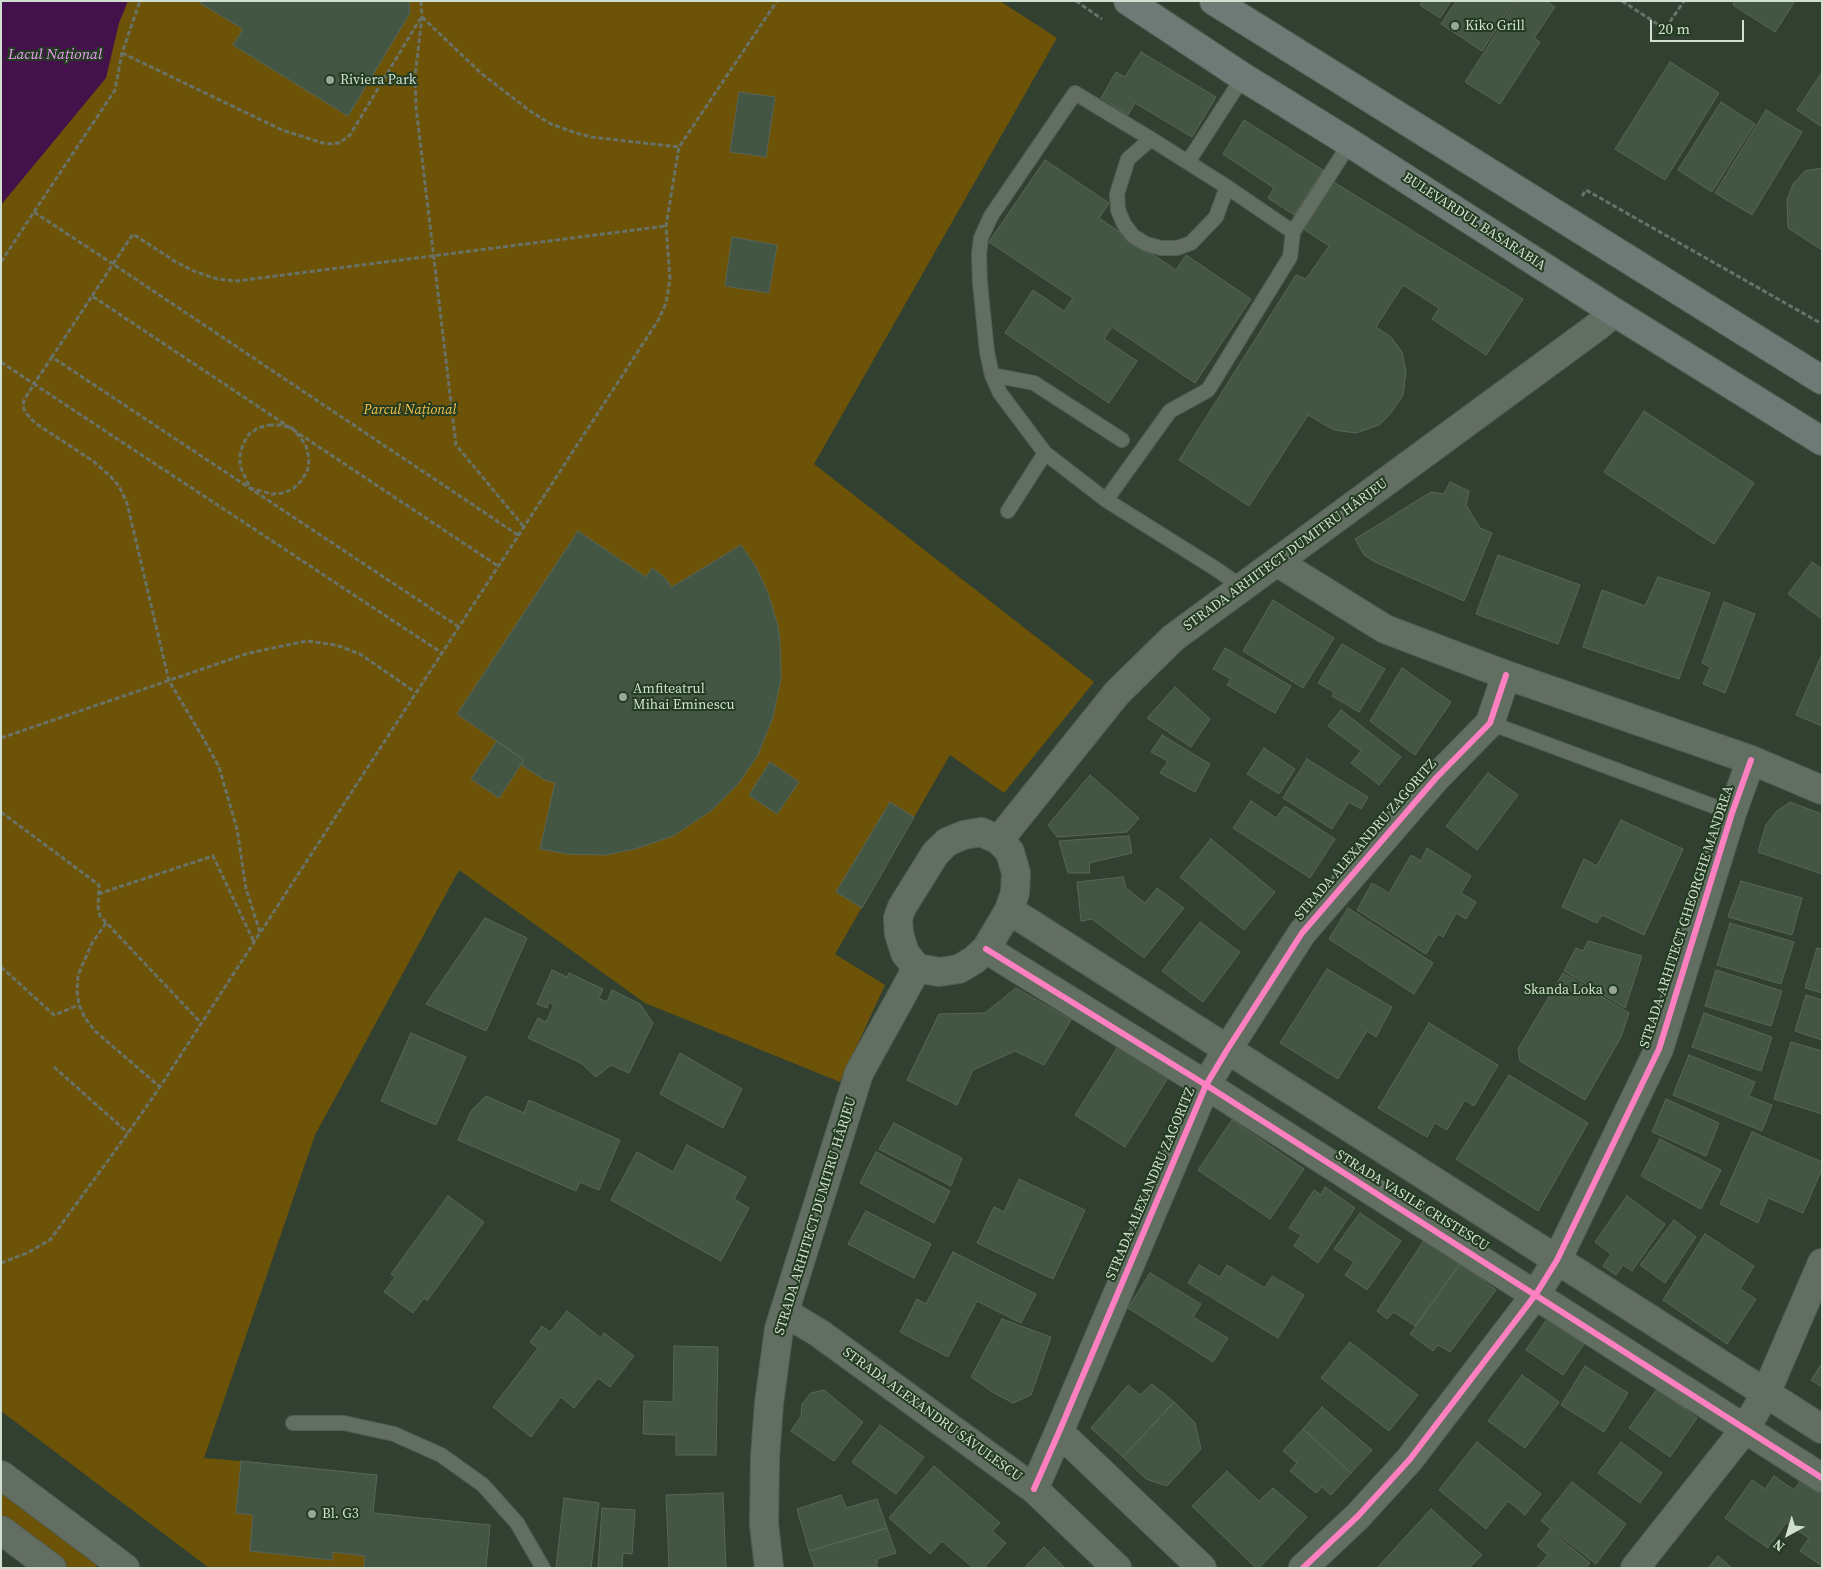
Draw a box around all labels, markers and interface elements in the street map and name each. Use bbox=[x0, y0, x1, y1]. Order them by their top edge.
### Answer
scale bar bbox=[1653, 10, 1747, 42]
place label: Kiko Grill bbox=[1465, 18, 1525, 34]
text: 20 m bbox=[1658, 18, 1690, 39]
marker: Kiko Grill bbox=[1449, 20, 1461, 32]
water label: Lacul Național bbox=[8, 46, 102, 64]
place label: Riviera Park bbox=[340, 72, 416, 88]
marker: Riviera Park bbox=[324, 74, 336, 86]
street label: BULEVARDUL BASARABIA bbox=[1399, 170, 1549, 274]
park label: Parcul Național bbox=[364, 402, 456, 418]
street label: STRADA ARHITECT DUMITRU HÂRJEU bbox=[1181, 475, 1391, 635]
place label: Amfiteatrul Mihai Eminescu bbox=[633, 681, 735, 714]
marker: Amfiteatrul Mihai Eminescu bbox=[617, 691, 629, 703]
street label: STRADA ALEXANDRU ZAGORITZ bbox=[1292, 756, 1440, 924]
street label: STRADA ARHITECT GHEORGHE MANDREA bbox=[1636, 784, 1738, 1050]
place label: Skanda Loka bbox=[1524, 982, 1603, 998]
marker: Skanda Loka bbox=[1607, 984, 1619, 996]
street label: STRADA ALEXANDRU ZAGORITZ bbox=[1103, 1085, 1199, 1283]
street label: STRADA ARHITECT DUMITRU HÂRJEU bbox=[772, 1095, 860, 1337]
street label: STRADA VASILE CRISTESCU bbox=[1332, 1147, 1492, 1255]
street label: STRADA ALEXANDRU SĂVULESCU bbox=[839, 1344, 1025, 1486]
place label: Bl. G3 bbox=[322, 1506, 359, 1522]
marker: Bl. G3 bbox=[306, 1508, 318, 1520]
north arrow bbox=[1763, 1509, 1813, 1559]
text: N bbox=[1768, 1535, 1789, 1557]

